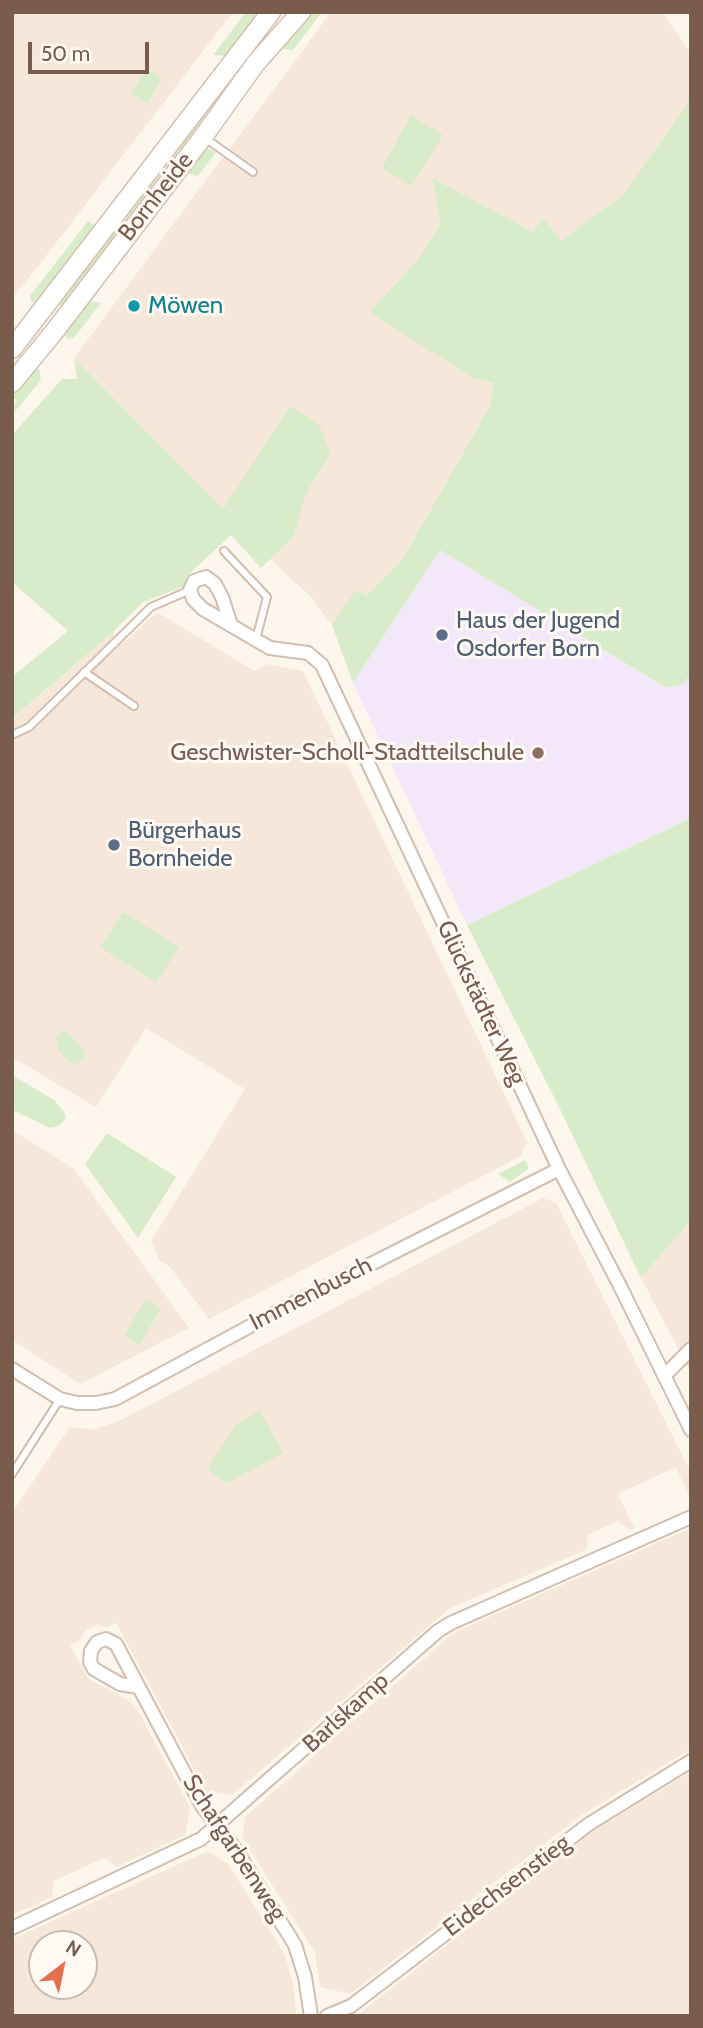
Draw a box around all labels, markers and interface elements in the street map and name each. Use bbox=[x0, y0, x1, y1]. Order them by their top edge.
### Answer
scale bar bbox=[32, 28, 152, 72]
text: 50 m bbox=[41, 41, 90, 66]
street label: Bornheide bbox=[112, 147, 200, 247]
place label: Möwen bbox=[148, 292, 223, 320]
marker: Möwen bbox=[126, 298, 142, 314]
place label: Haus der Jugend Osdorfer Born bbox=[456, 607, 620, 663]
marker: Haus der Jugend Osdorfer Born bbox=[434, 627, 450, 643]
place label: Geschwister-Scholl-Stadtteilschule bbox=[170, 739, 524, 767]
marker: Geschwister-Scholl-Stadtteilschule bbox=[530, 745, 546, 761]
place label: Bürgerhaus Bornheide bbox=[128, 817, 241, 873]
marker: Bürgerhaus Bornheide bbox=[106, 837, 122, 853]
street label: Glückstädter Weg bbox=[430, 916, 532, 1090]
street label: Immenbusch bbox=[245, 1251, 377, 1337]
street label: Barlskamp bbox=[297, 1667, 395, 1759]
street label: Schafgarbenweg bbox=[176, 1769, 292, 1927]
street label: Eidechsenstieg bbox=[438, 1829, 576, 1943]
north arrow bbox=[28, 1930, 98, 2000]
text: N bbox=[62, 1935, 85, 1962]

